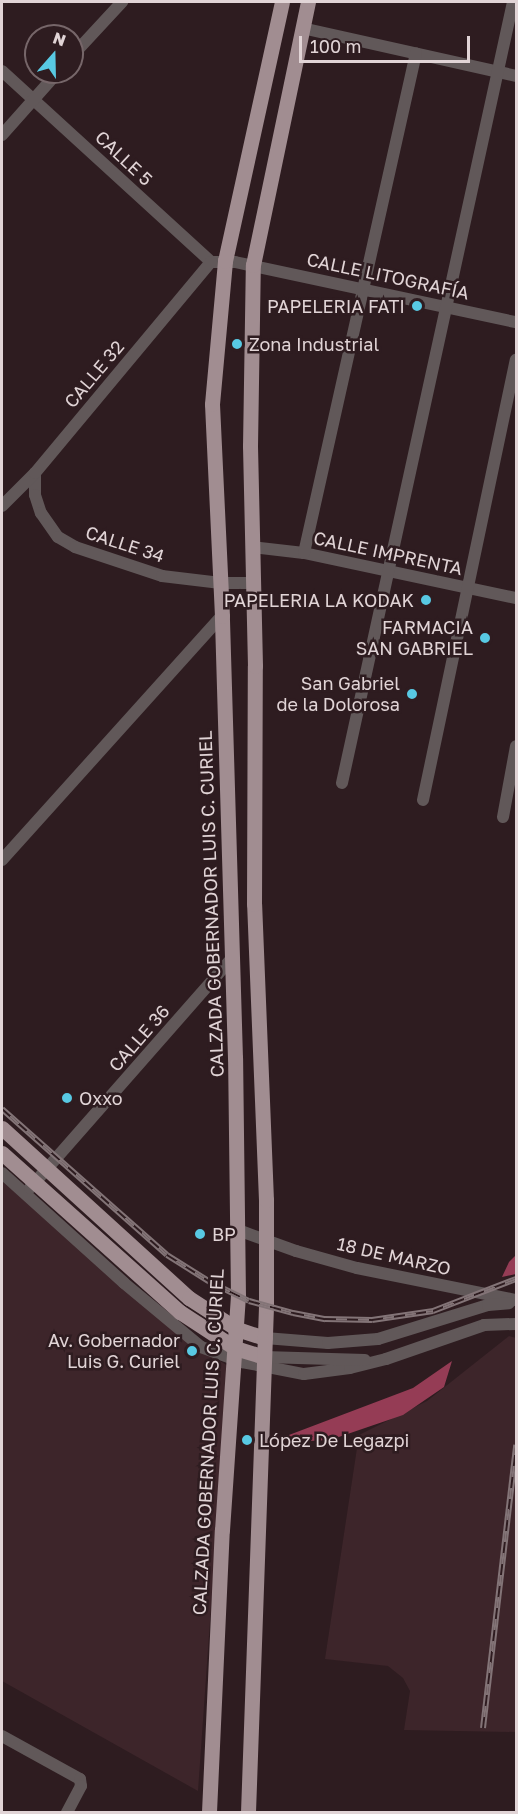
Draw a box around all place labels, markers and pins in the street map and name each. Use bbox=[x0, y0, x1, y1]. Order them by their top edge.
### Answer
place label: PAPELERIA FATI bbox=[267, 295, 405, 317]
marker: PAPELERIA FATI bbox=[410, 299, 424, 313]
place label: Zona Industrial bbox=[249, 333, 379, 355]
marker: Zona Industrial bbox=[230, 337, 244, 351]
place label: PAPELERIA LA KODAK bbox=[224, 589, 414, 611]
marker: PAPELERIA LA KODAK bbox=[419, 593, 433, 607]
place label: FARMACIA SAN GABRIEL bbox=[356, 617, 473, 660]
marker: FARMACIA SAN GABRIEL bbox=[478, 631, 492, 645]
place label: San Gabriel de la Dolorosa bbox=[276, 673, 400, 716]
marker: San Gabriel de la Dolorosa bbox=[405, 687, 419, 701]
place label: Oxxo bbox=[79, 1087, 123, 1109]
marker: Oxxo bbox=[60, 1091, 74, 1105]
place label: BP bbox=[212, 1223, 236, 1245]
marker: BP bbox=[193, 1227, 207, 1241]
place label: Av. Gobernador Luis G. Curiel bbox=[48, 1330, 180, 1372]
marker: Av. Gobernador Luis G. Curiel bbox=[185, 1344, 199, 1358]
place label: López De Legazpi bbox=[259, 1429, 409, 1451]
marker: López De Legazpi bbox=[240, 1433, 254, 1447]

